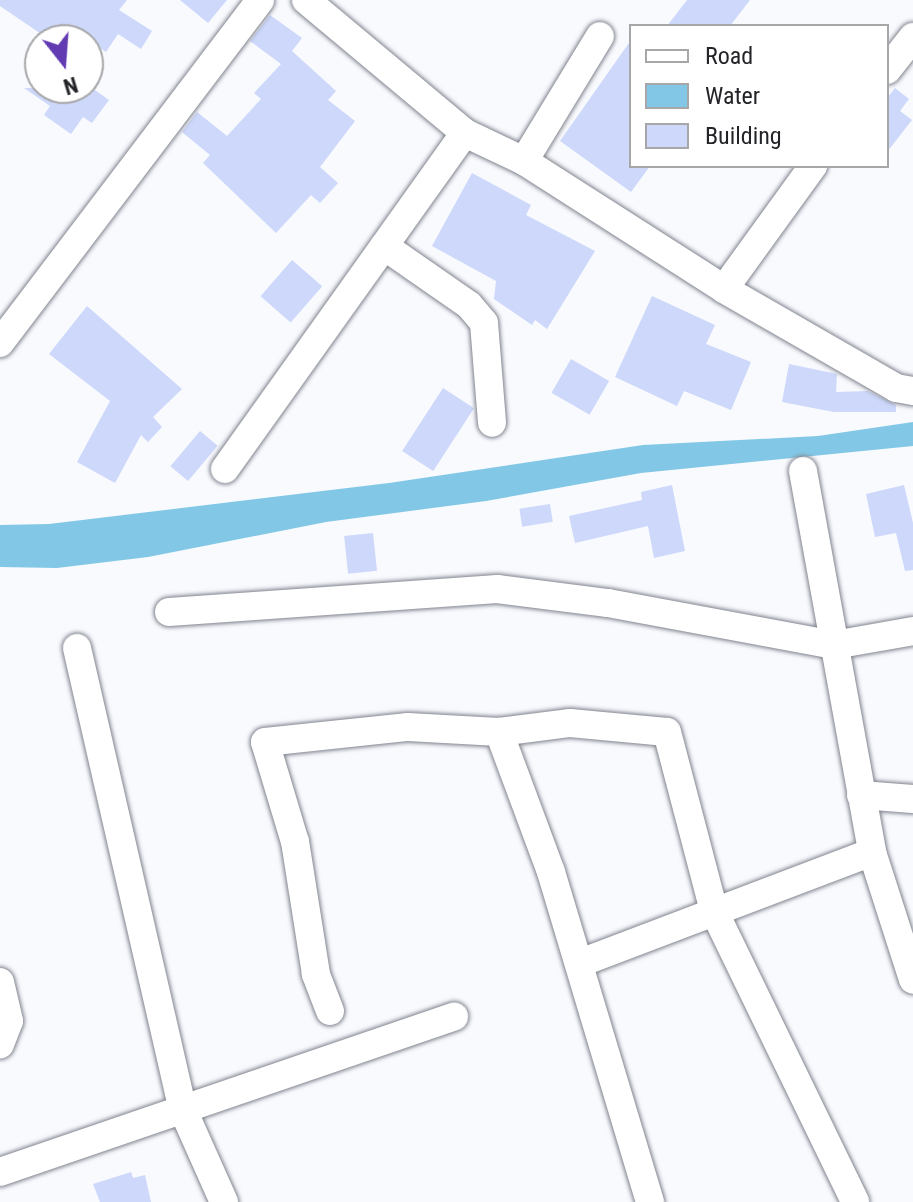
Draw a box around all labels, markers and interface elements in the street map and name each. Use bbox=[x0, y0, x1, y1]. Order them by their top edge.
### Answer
north arrow bbox=[24, 24, 104, 104]
legend bbox=[629, 24, 889, 168]
text: Road bbox=[705, 42, 753, 70]
text: N bbox=[60, 72, 81, 99]
text: Water bbox=[705, 82, 760, 110]
text: Building bbox=[705, 122, 782, 150]

